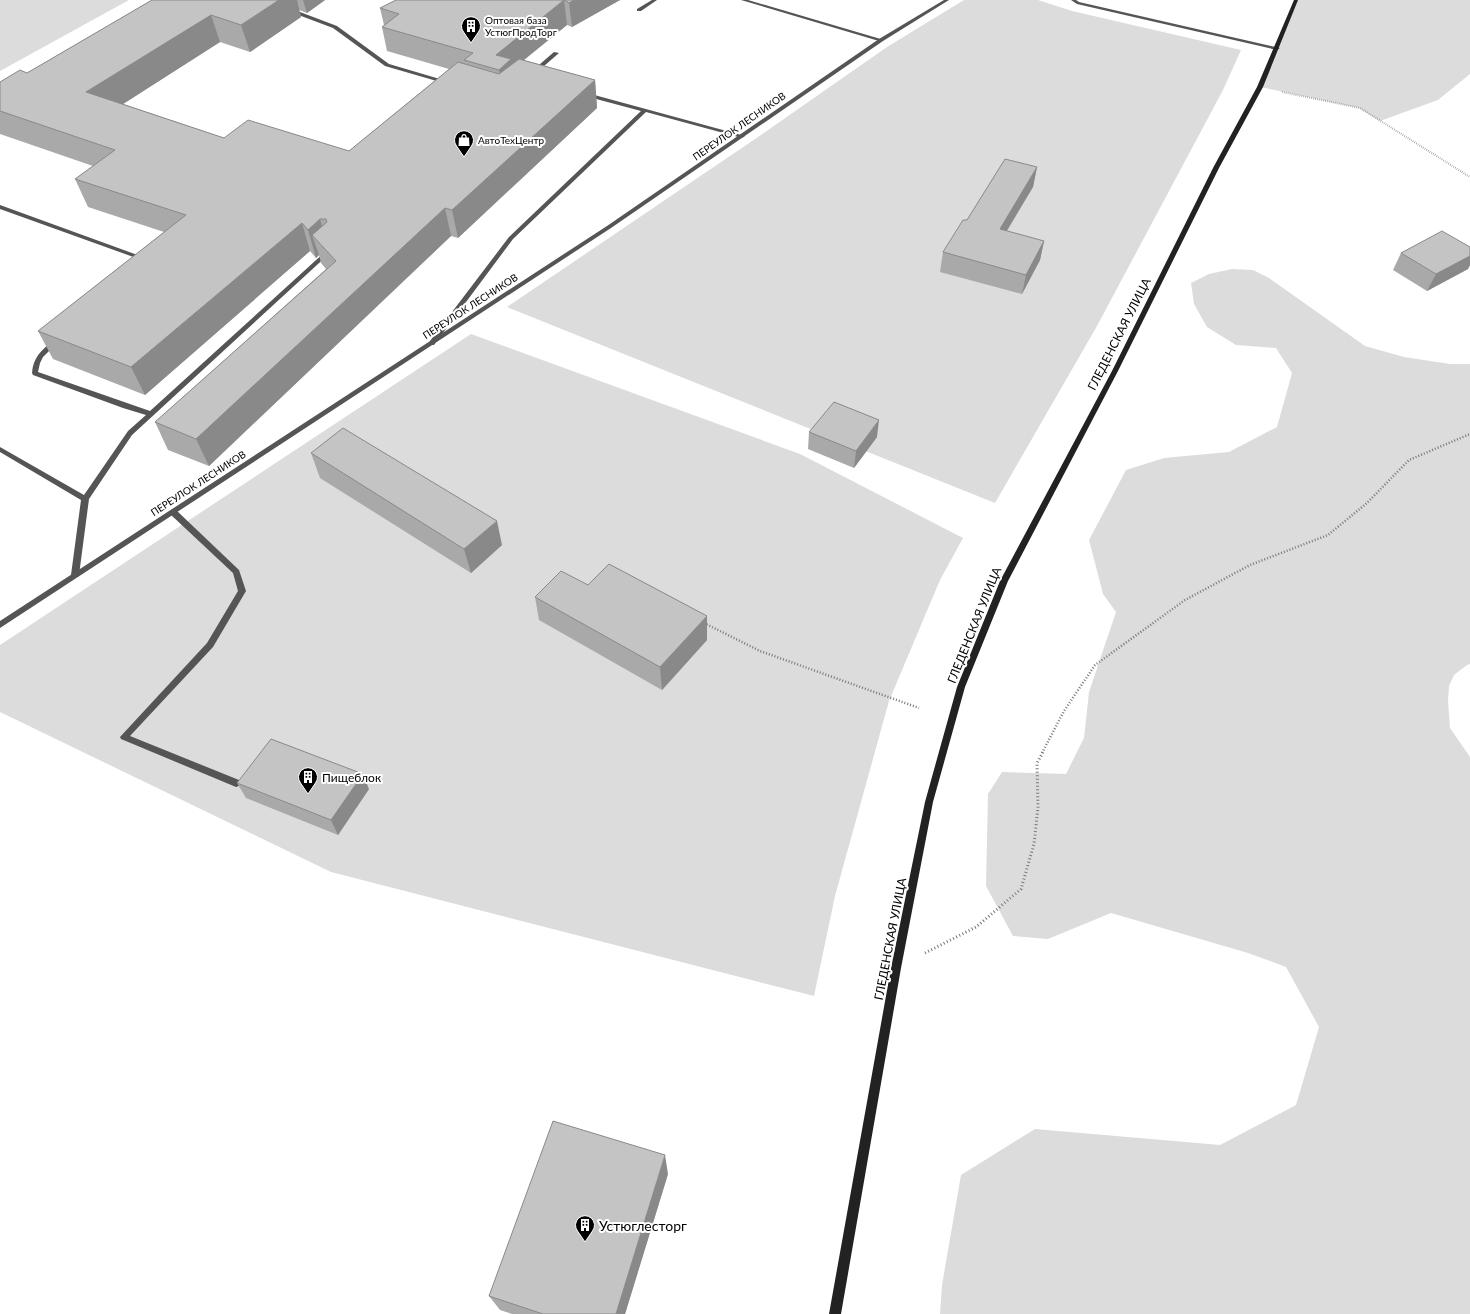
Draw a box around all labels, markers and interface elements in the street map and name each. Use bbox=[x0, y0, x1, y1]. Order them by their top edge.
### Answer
place label: Оптовая база УстюгПродТорг bbox=[485, 14, 557, 38]
building icon: Оптовая база УстюгПродТорг bbox=[460, 15, 482, 43]
street label: ПЕРЕУЛОК ЛЕСНИКОВ bbox=[690, 89, 788, 163]
shop icon: АвтоТехЦентр bbox=[453, 129, 475, 157]
place label: АвтоТехЦентр bbox=[478, 134, 544, 146]
street label: ПЕРЕУЛОК ЛЕСНИКОВ bbox=[420, 271, 520, 341]
street label: ГЛЕДЕНСКАЯ УЛИЦА bbox=[1084, 274, 1154, 393]
street label: ПЕРЕУЛОК ЛЕСНИКОВ bbox=[148, 448, 248, 518]
street label: ГЛЕДЕНСКАЯ УЛИЦА bbox=[944, 564, 1005, 685]
building icon: Пищеблок bbox=[297, 766, 319, 794]
place label: Пищеблок bbox=[322, 770, 382, 785]
street label: ГЛЕДЕНСКАЯ УЛИЦА bbox=[871, 876, 909, 1001]
building icon: Устюглесторг bbox=[574, 1214, 596, 1242]
place label: Устюглесторг bbox=[599, 1217, 687, 1234]

